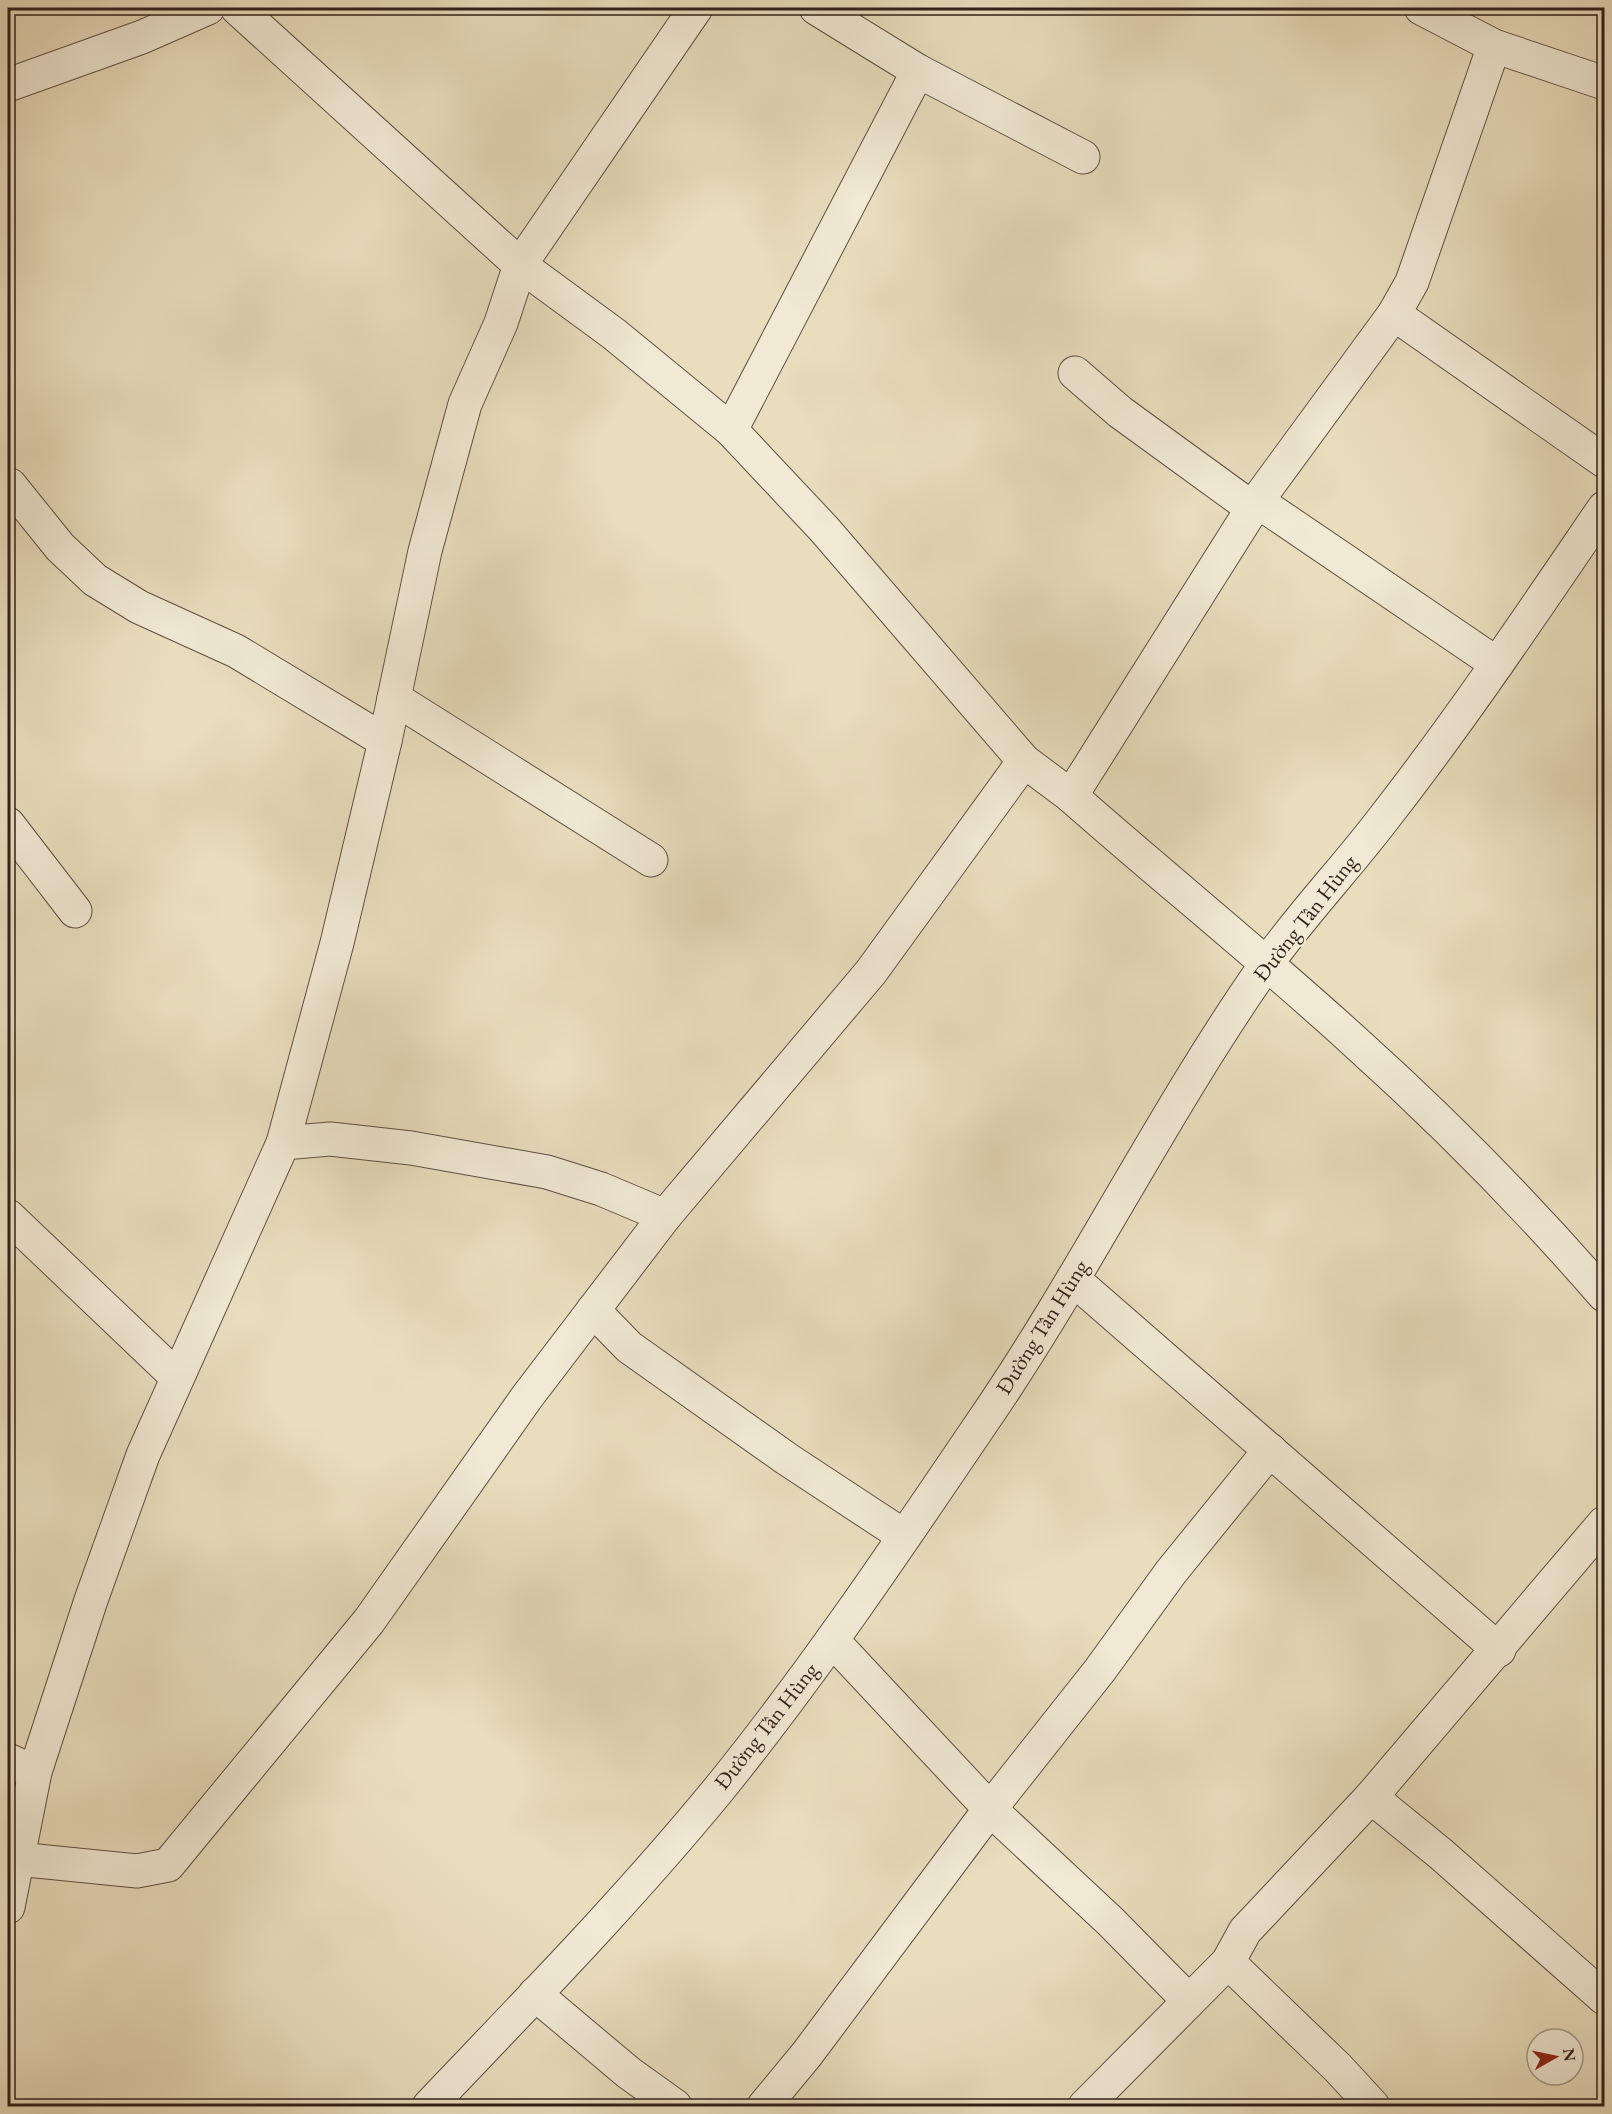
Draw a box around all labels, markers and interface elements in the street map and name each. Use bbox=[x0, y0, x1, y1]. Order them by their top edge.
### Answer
street label: Đường Tân Hùng bbox=[1246, 848, 1364, 987]
street label: Đường Tân Hùng bbox=[989, 1254, 1095, 1400]
street label: Đường Tân Hùng bbox=[707, 1656, 825, 1795]
north arrow bbox=[1525, 2027, 1585, 2087]
text: N bbox=[1558, 2047, 1581, 2063]

